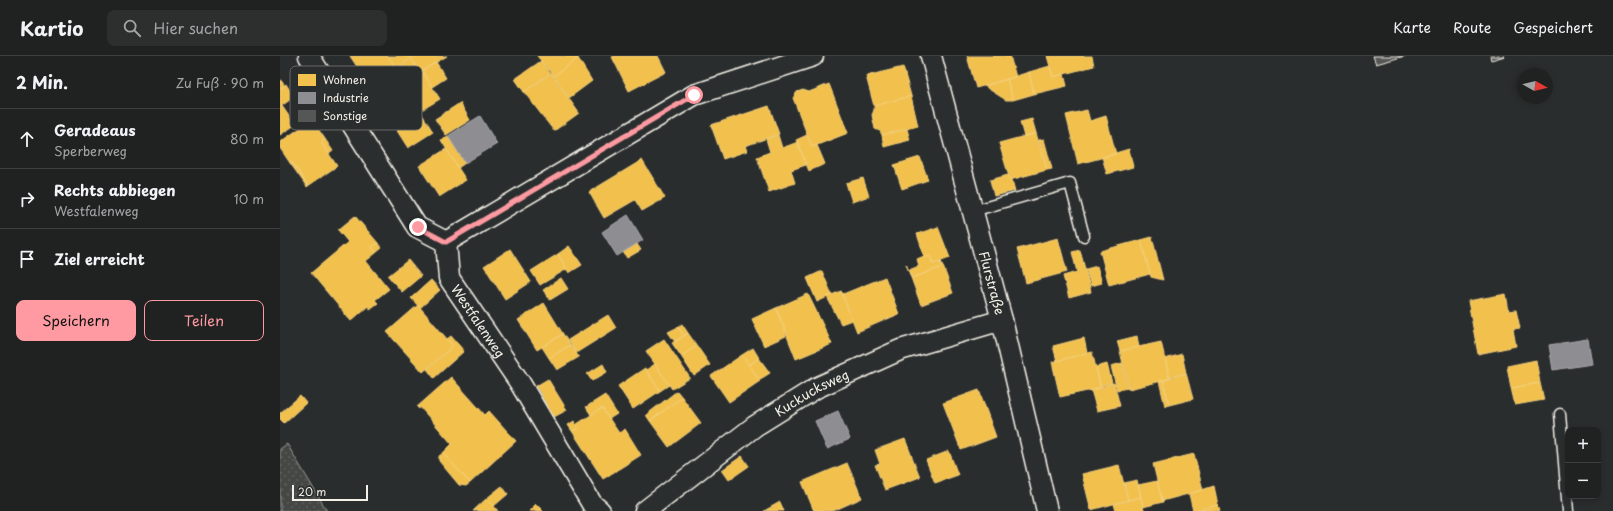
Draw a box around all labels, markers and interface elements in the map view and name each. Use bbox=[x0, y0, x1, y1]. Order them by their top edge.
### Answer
search box bbox=[107, 10, 387, 46]
text: Kartio bbox=[20, 14, 83, 42]
text: Hier suchen bbox=[153, 16, 238, 39]
icon: search bbox=[121, 17, 143, 39]
text: Karte bbox=[1393, 17, 1431, 38]
text: Route bbox=[1453, 17, 1491, 38]
text: Gespeichert bbox=[1513, 17, 1593, 38]
legend bbox=[290, 66, 422, 130]
north arrow bbox=[1517, 68, 1553, 104]
text: 2 Min. bbox=[16, 69, 68, 95]
text: Wohnen bbox=[323, 71, 366, 88]
text: Zu Fuß · 90 m bbox=[176, 73, 264, 92]
route start bbox=[685, 86, 703, 104]
text: Industrie bbox=[323, 89, 369, 106]
text: Sonstige bbox=[323, 107, 367, 124]
text: Geradeaus bbox=[54, 118, 136, 141]
icon: ahead bbox=[16, 128, 38, 150]
text: 80 m bbox=[230, 129, 264, 148]
text: Sperberweg bbox=[54, 141, 127, 160]
text: Rechts abbiegen bbox=[54, 178, 175, 201]
icon: right bbox=[16, 188, 38, 210]
text: 10 m bbox=[234, 189, 264, 208]
text: Westfalenweg bbox=[54, 201, 139, 220]
route end bbox=[409, 218, 427, 236]
text: Ziel erreicht bbox=[54, 247, 145, 270]
icon: arrive bbox=[16, 248, 38, 270]
street label: Flurstraße bbox=[975, 249, 1010, 317]
street label: Westfalenweg bbox=[447, 280, 510, 361]
button: Speichern bbox=[16, 300, 136, 341]
button: Teilen bbox=[144, 300, 264, 341]
street label: Kuckucksweg bbox=[771, 364, 852, 421]
map controls bbox=[1565, 427, 1601, 499]
button: + bbox=[1565, 427, 1601, 463]
button: − bbox=[1565, 463, 1601, 499]
scale bar bbox=[292, 483, 368, 502]
text: 20 m bbox=[298, 483, 326, 500]

